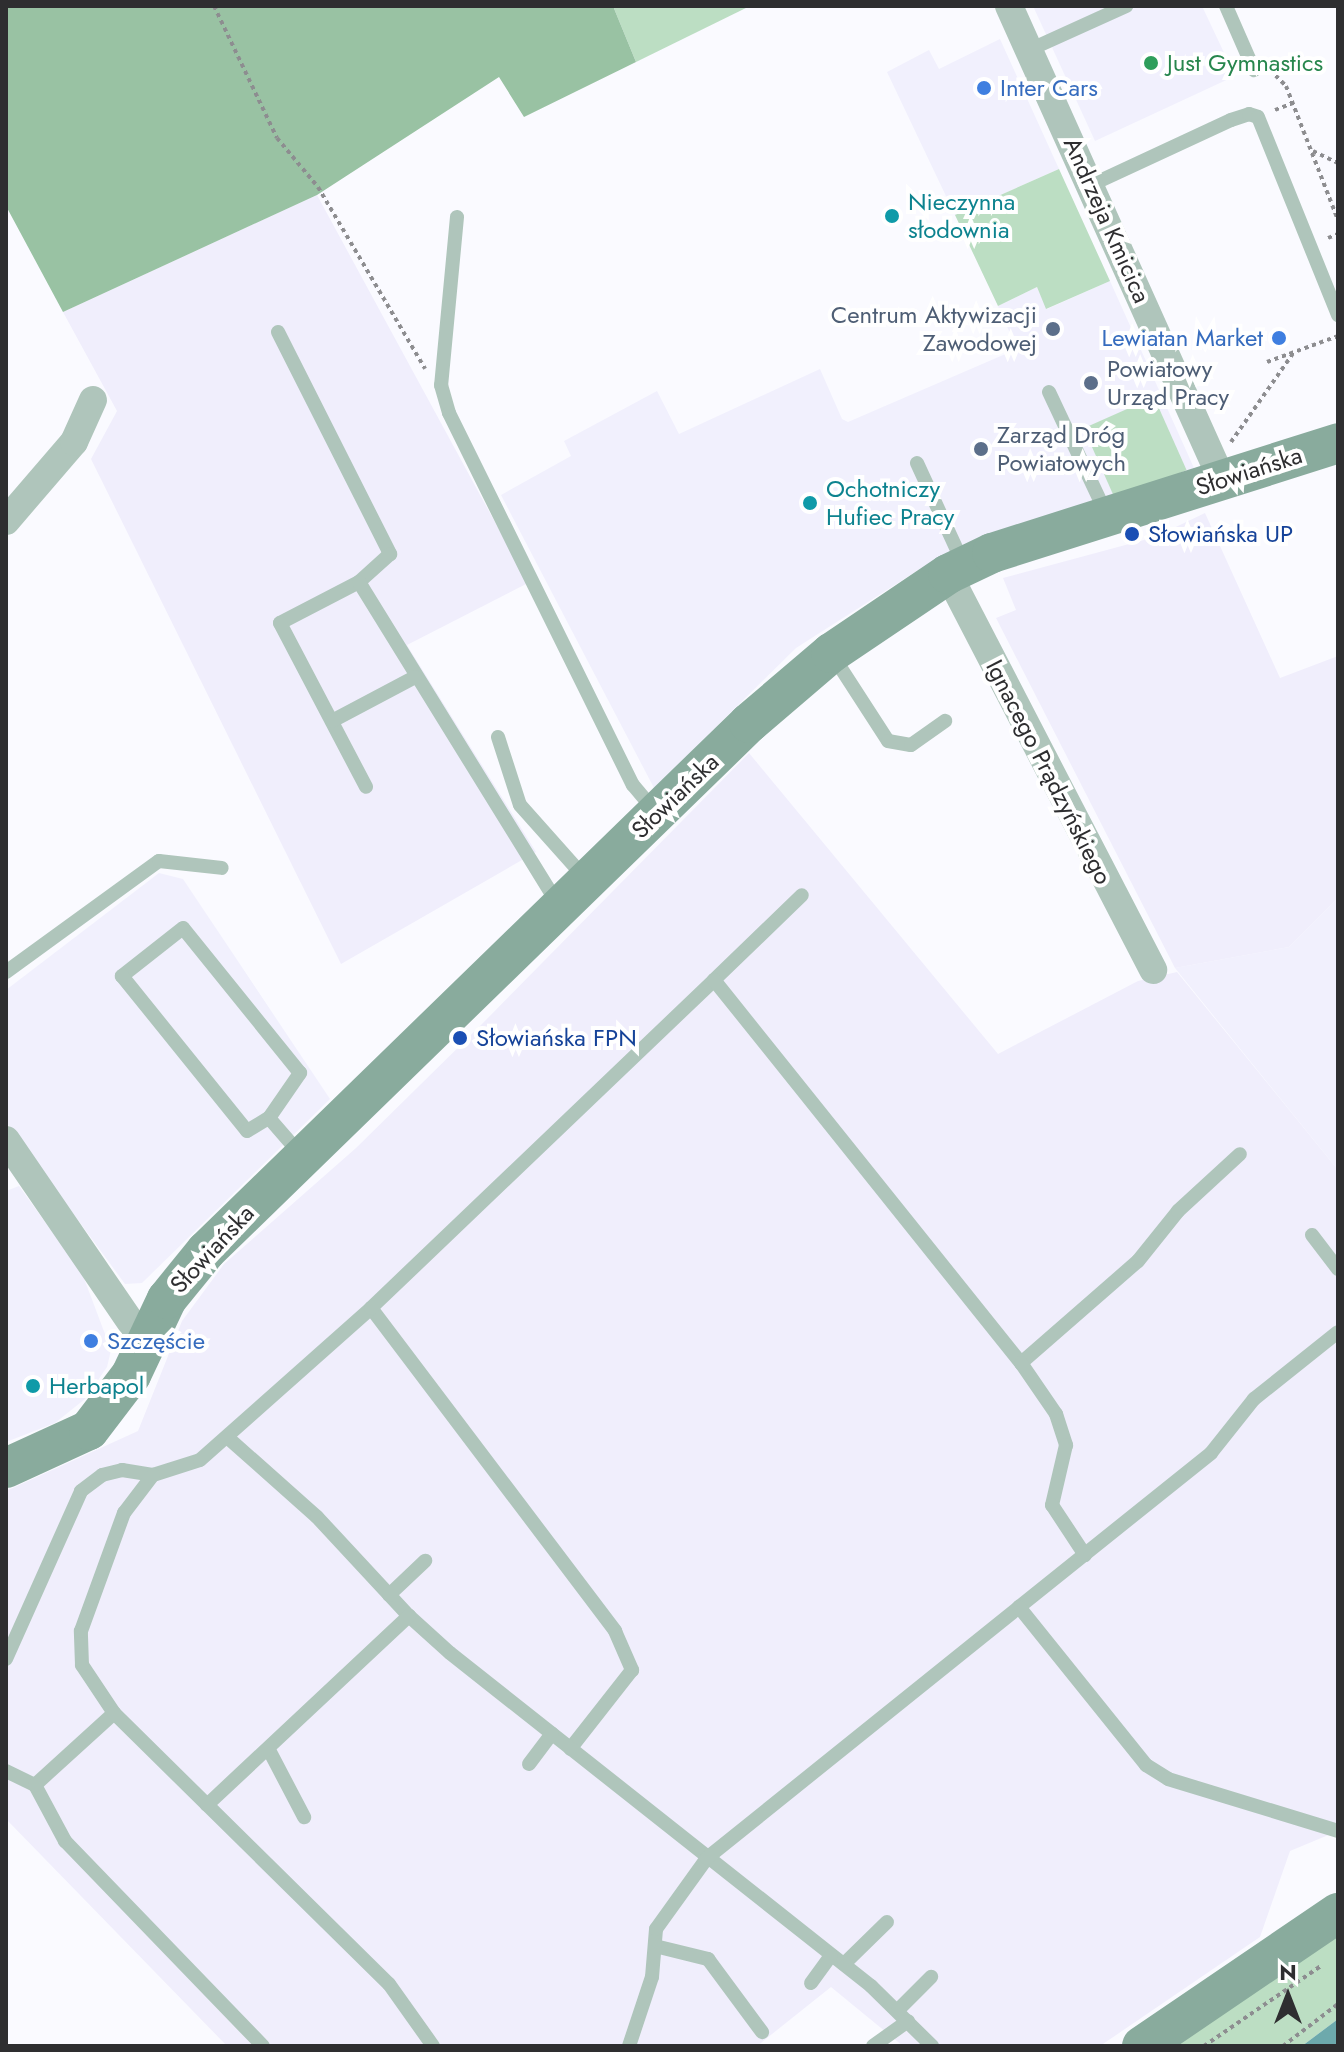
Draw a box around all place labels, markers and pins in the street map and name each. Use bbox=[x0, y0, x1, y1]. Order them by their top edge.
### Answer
place label: Just Gymnastics bbox=[1167, 49, 1323, 77]
marker: Just Gymnastics bbox=[1142, 54, 1160, 72]
place label: Inter Cars bbox=[1000, 74, 1098, 102]
marker: Inter Cars bbox=[975, 79, 993, 97]
place label: Nieczynna słodownia bbox=[908, 188, 1015, 244]
marker: Nieczynna słodownia bbox=[883, 207, 901, 225]
place label: Centrum Aktywizacji Zawodowej bbox=[831, 301, 1037, 357]
marker: Centrum Aktywizacji Zawodowej bbox=[1044, 320, 1062, 338]
place label: Lewiatan Market bbox=[1101, 324, 1263, 352]
marker: Lewiatan Market bbox=[1270, 329, 1288, 347]
place label: Powiatowy Urząd Pracy bbox=[1107, 355, 1229, 411]
marker: Powiatowy Urząd Pracy bbox=[1082, 374, 1100, 392]
place label: Zarząd Dróg Powiatowych bbox=[997, 421, 1126, 477]
marker: Zarząd Dróg Powiatowych bbox=[972, 440, 990, 458]
place label: Ochotniczy Hufiec Pracy bbox=[826, 475, 954, 531]
marker: Ochotniczy Hufiec Pracy bbox=[801, 494, 819, 512]
place label: Słowiańska UP bbox=[1148, 520, 1293, 548]
marker: Słowiańska UP bbox=[1123, 525, 1141, 543]
place label: Słowiańska FPN bbox=[476, 1024, 637, 1052]
marker: Słowiańska FPN bbox=[451, 1029, 469, 1047]
place label: Szczęście bbox=[107, 1327, 205, 1355]
marker: Szczęście bbox=[82, 1332, 100, 1350]
place label: Herbapol bbox=[49, 1372, 144, 1400]
marker: Herbapol bbox=[24, 1377, 42, 1395]

